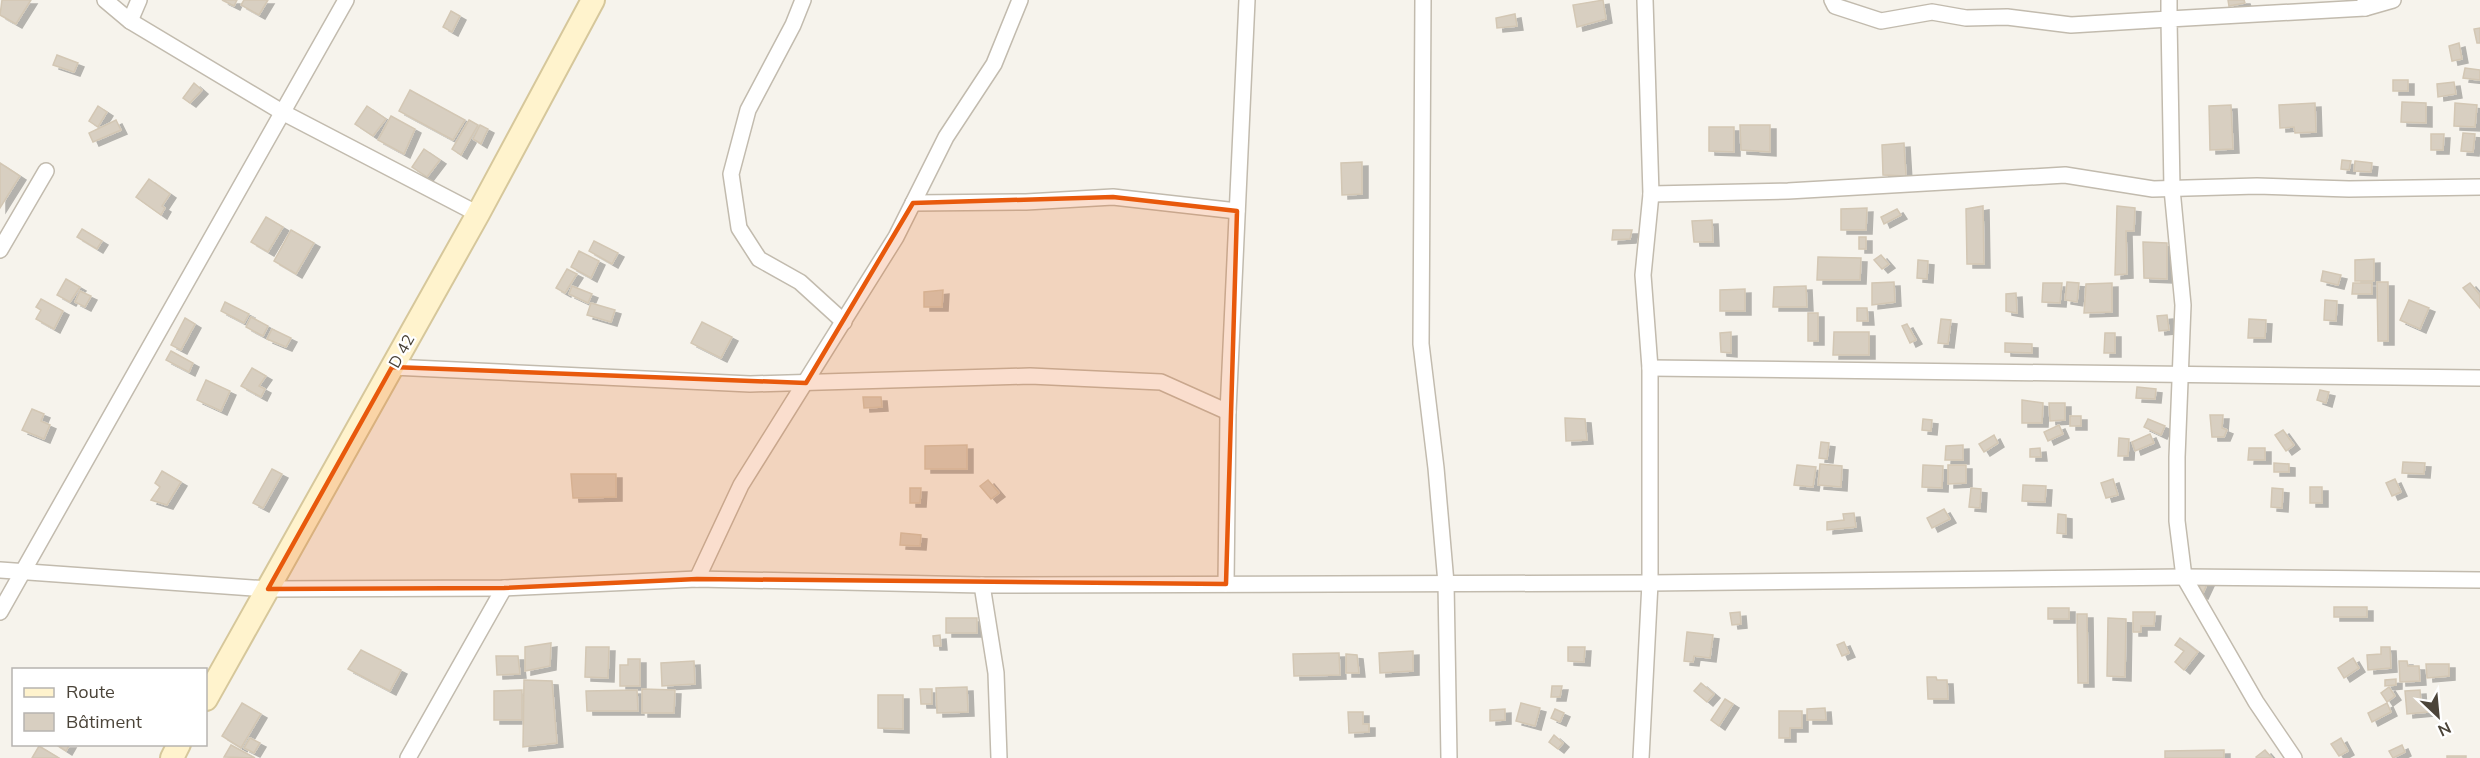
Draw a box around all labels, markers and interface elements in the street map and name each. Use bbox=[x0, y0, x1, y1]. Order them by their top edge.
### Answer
street label: D 42 bbox=[384, 331, 418, 371]
legend bbox=[12, 668, 207, 746]
text: Route bbox=[66, 680, 115, 703]
north arrow bbox=[2408, 686, 2468, 746]
text: Bâtiment bbox=[66, 710, 142, 733]
text: N bbox=[2435, 718, 2454, 741]

